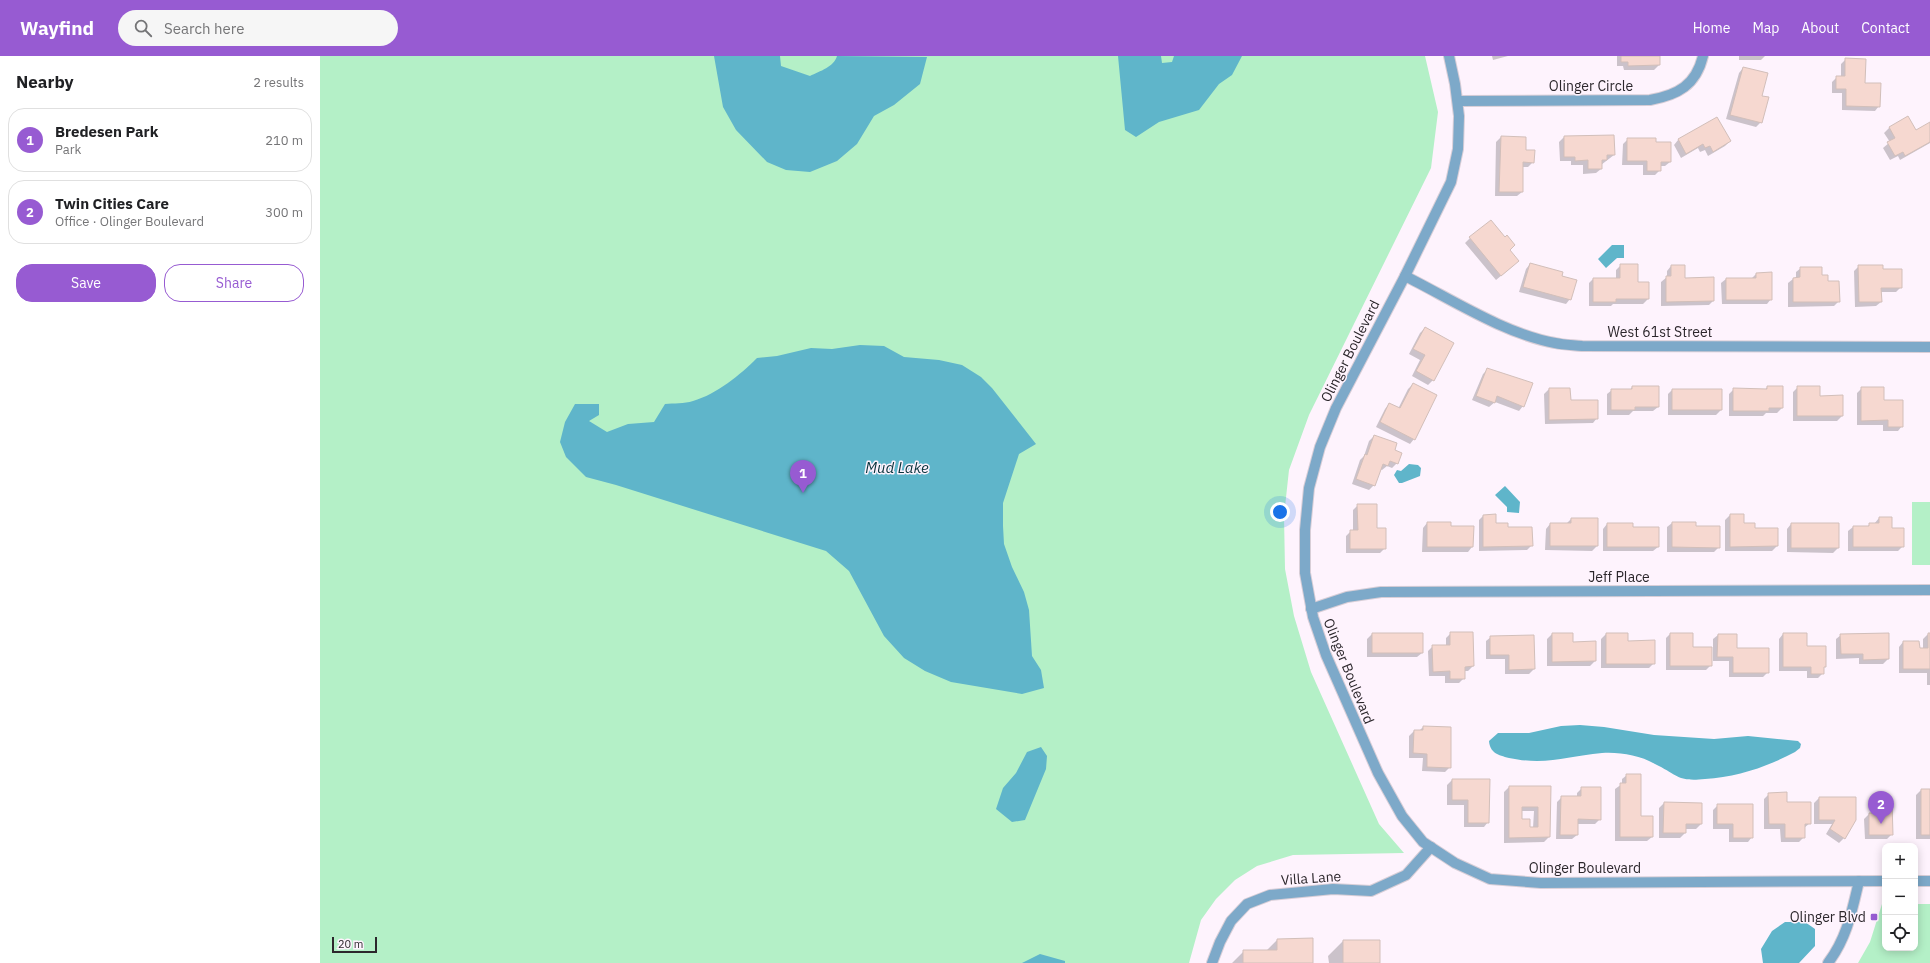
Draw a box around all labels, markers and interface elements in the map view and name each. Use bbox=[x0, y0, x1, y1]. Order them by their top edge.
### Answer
search box bbox=[118, 10, 398, 46]
text: Wayfind bbox=[20, 16, 94, 40]
icon: search bbox=[132, 17, 154, 39]
text: Search here bbox=[164, 19, 244, 38]
text: Home bbox=[1693, 19, 1730, 37]
text: Map bbox=[1752, 19, 1779, 37]
text: About bbox=[1801, 19, 1839, 37]
text: Contact bbox=[1861, 19, 1910, 37]
text: Nearby bbox=[16, 71, 74, 93]
text: 2 results bbox=[253, 74, 304, 91]
street label: Olinger Circle bbox=[1549, 77, 1634, 95]
text: Bredesen Park bbox=[55, 122, 158, 141]
text: 1 bbox=[26, 132, 34, 149]
text: 210 m bbox=[265, 132, 303, 149]
text: Park bbox=[55, 141, 81, 158]
text: Twin Cities Care bbox=[55, 194, 169, 213]
text: 2 bbox=[26, 204, 34, 221]
text: 300 m bbox=[265, 204, 303, 221]
text: Office · Olinger Boulevard bbox=[55, 213, 204, 230]
button: Save bbox=[16, 264, 156, 302]
button: Share bbox=[164, 264, 304, 302]
street label: Olinger Boulevard bbox=[1316, 297, 1384, 405]
street label: West 61st Street bbox=[1607, 323, 1713, 341]
water label: Mud Lake bbox=[865, 458, 929, 477]
pin: 1 bbox=[790, 460, 816, 493]
your location bbox=[1270, 502, 1290, 522]
street label: Jeff Place bbox=[1588, 568, 1650, 586]
street label: Olinger Boulevard bbox=[1320, 616, 1378, 726]
pin: 2 bbox=[1868, 791, 1894, 824]
map controls bbox=[1882, 843, 1918, 951]
button: + bbox=[1882, 843, 1918, 879]
street label: Olinger Boulevard bbox=[1529, 859, 1641, 877]
street label: Villa Lane bbox=[1280, 867, 1342, 889]
button: − bbox=[1882, 879, 1918, 915]
place label: Olinger Blvd bbox=[1790, 908, 1866, 926]
marker: Olinger Blvd bbox=[1869, 912, 1879, 922]
button: locate bbox=[1882, 915, 1918, 951]
scale bar bbox=[332, 935, 377, 954]
text: 20 m bbox=[338, 937, 363, 951]

